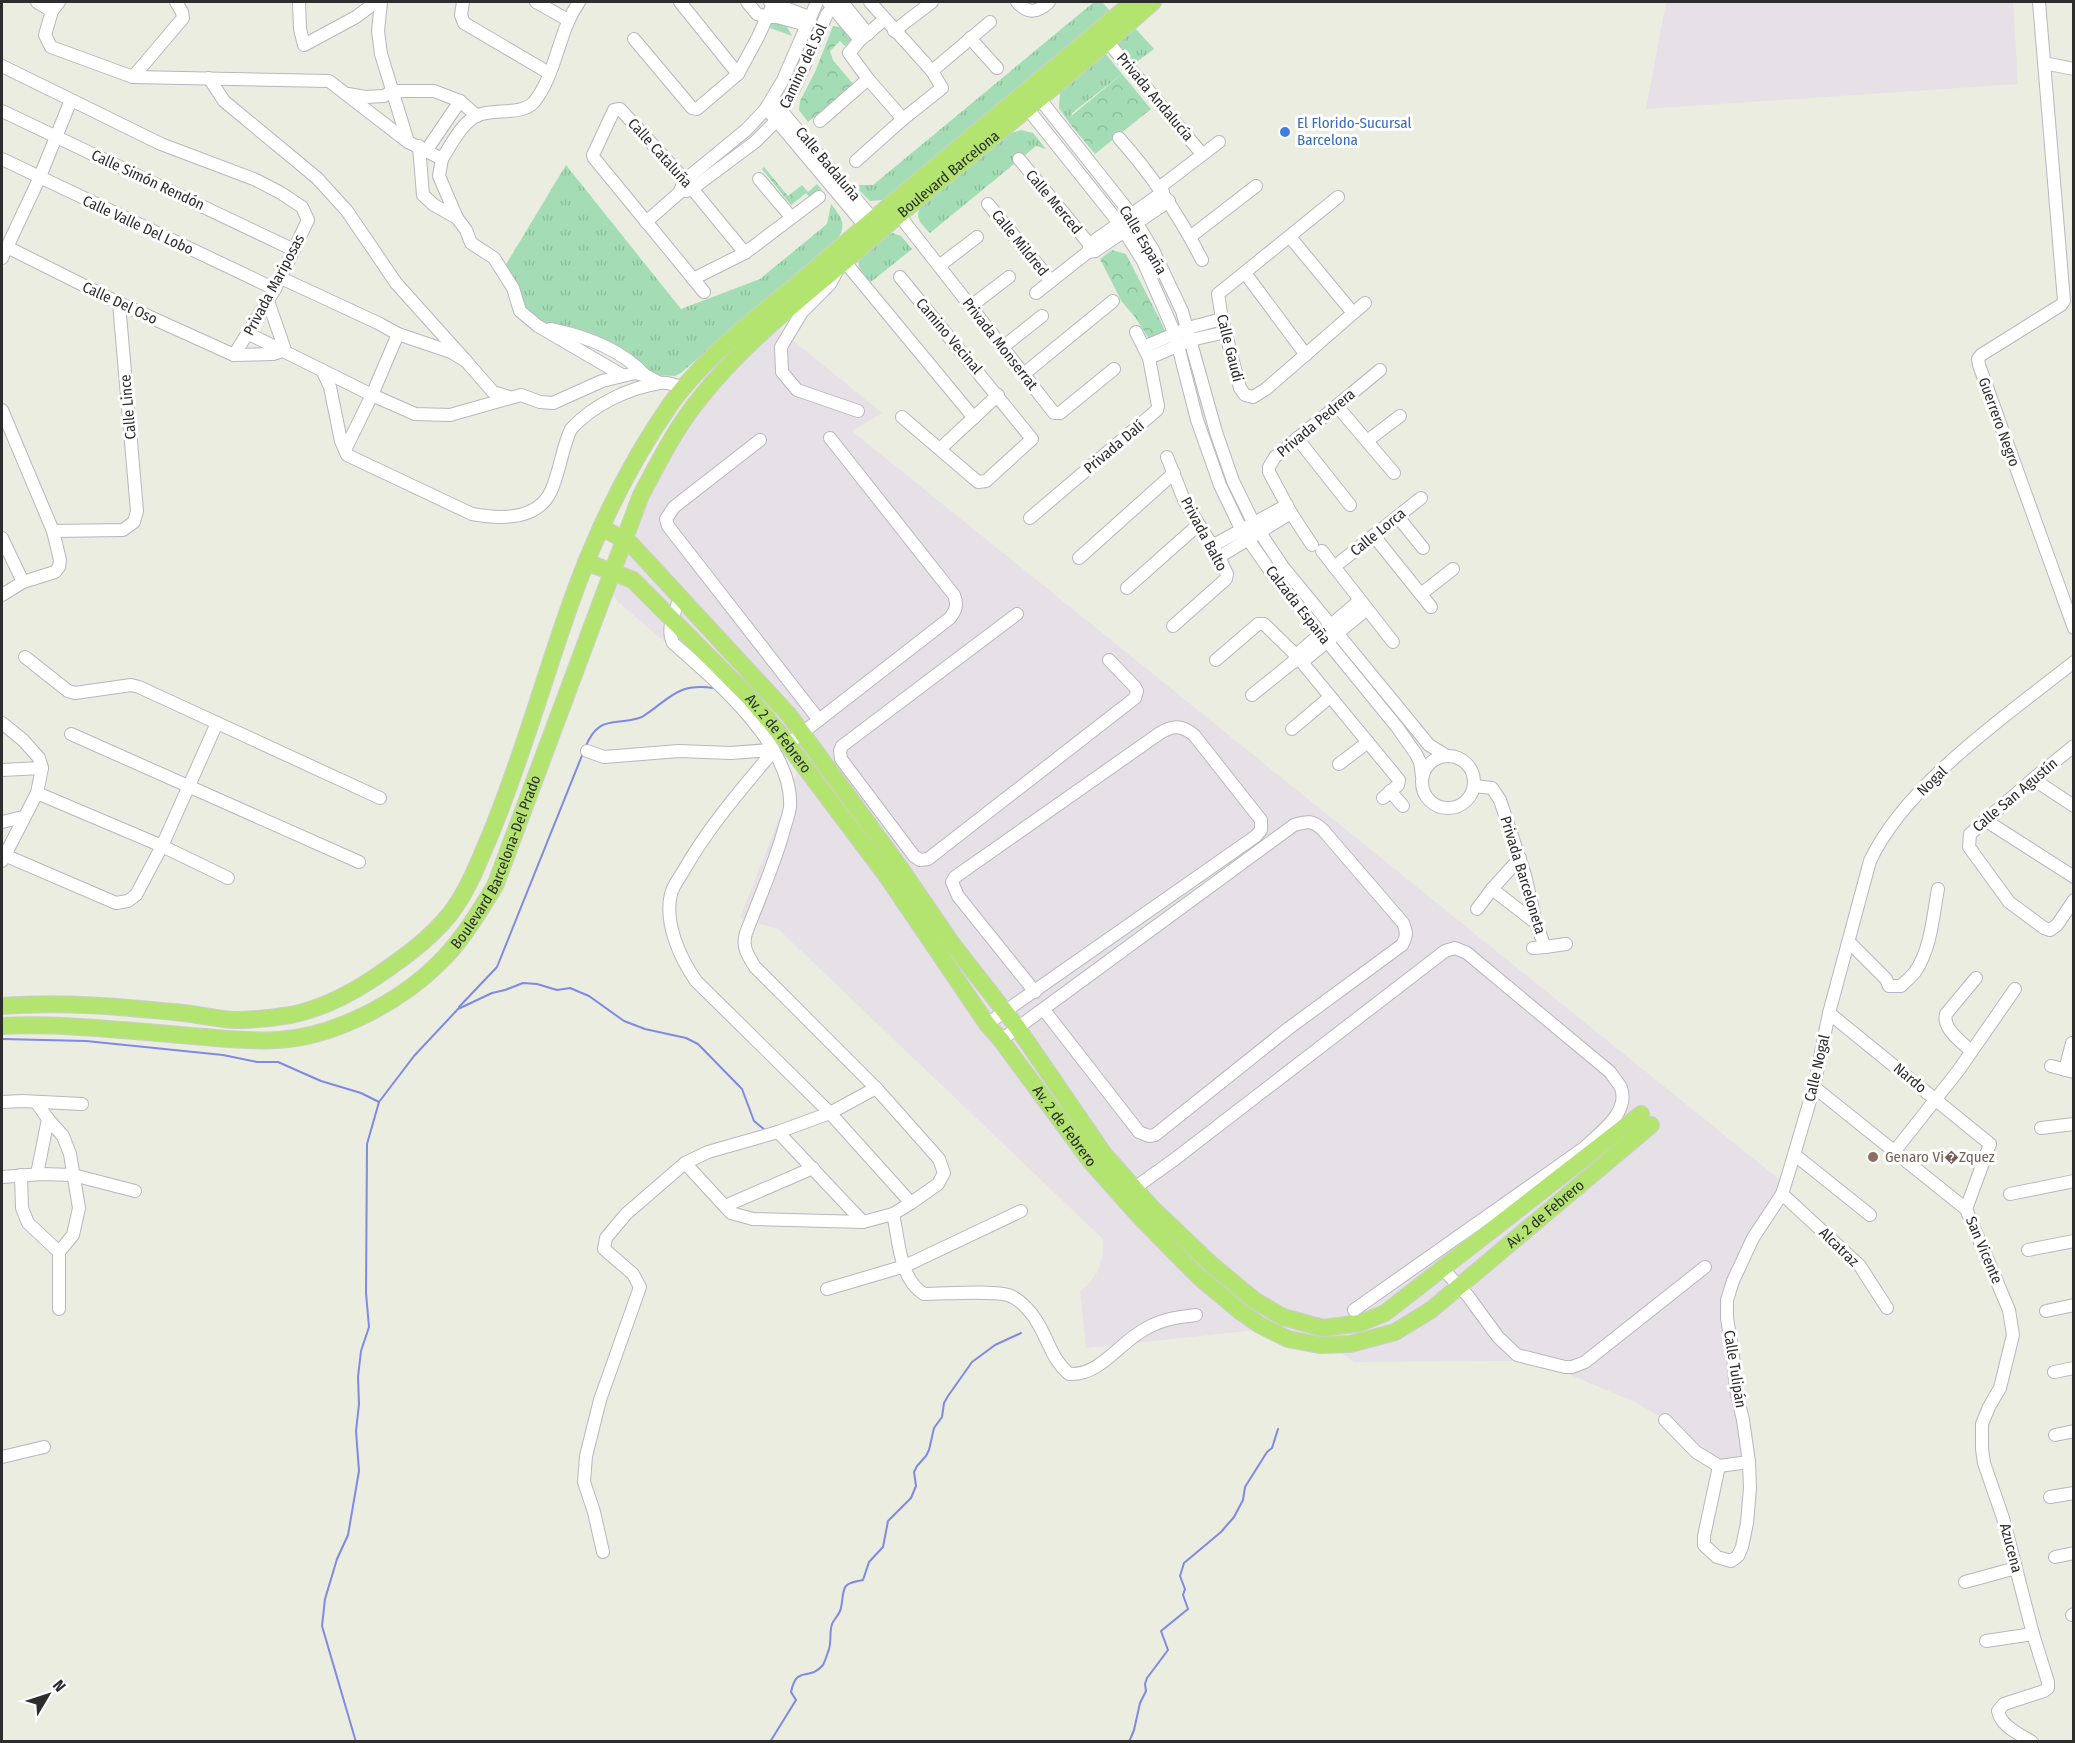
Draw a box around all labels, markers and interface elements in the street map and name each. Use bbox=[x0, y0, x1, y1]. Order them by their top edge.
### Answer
street label: Camino del Sol bbox=[775, 21, 831, 111]
street label: Privada Andalucía bbox=[1113, 49, 1197, 145]
place label: El Florido-Sucursal Barcelona bbox=[1297, 114, 1411, 149]
street label: Calle Cataluña bbox=[624, 115, 696, 191]
street label: Calle Badaluña bbox=[792, 123, 864, 205]
marker: El Florido-Sucursal Barcelona bbox=[1278, 125, 1292, 139]
street label: Boulevard Barcelona bbox=[894, 127, 1003, 221]
street label: Calle Simón Rendón bbox=[89, 146, 207, 214]
street label: Calle Merced bbox=[1022, 166, 1086, 238]
street label: Calle Valle Del Lobo bbox=[80, 191, 196, 259]
street label: Calle España bbox=[1115, 202, 1171, 278]
street label: Calle Mildred bbox=[988, 206, 1052, 280]
street label: Privada Mariposas bbox=[240, 231, 308, 339]
street label: Calle Del Oso bbox=[80, 278, 161, 328]
street label: Camino Vecinal bbox=[912, 294, 986, 378]
street label: Privada Monserrat bbox=[958, 294, 1042, 394]
street label: Calle Gaudi bbox=[1213, 312, 1247, 384]
street label: Calle Lince bbox=[116, 374, 140, 440]
street label: Guerrero Negro bbox=[1974, 375, 2024, 469]
street label: Privada Pedrera bbox=[1273, 385, 1359, 461]
street label: Privada Dalí bbox=[1080, 417, 1148, 477]
street label: Privada Balto bbox=[1177, 494, 1231, 574]
street label: Calle Lorca bbox=[1347, 504, 1409, 560]
street label: Calzada España bbox=[1262, 562, 1334, 648]
street label: Av. 2 de Febrero bbox=[741, 690, 815, 777]
street label: Calle San Agustín bbox=[1969, 754, 2061, 836]
street label: Nogal bbox=[1913, 762, 1951, 800]
street label: Boulevard Barcelona-Del Prado bbox=[447, 773, 545, 952]
street label: Privada Barceloneta bbox=[1496, 814, 1550, 936]
street label: Calle Nogal bbox=[1801, 1033, 1833, 1103]
street label: Nardo bbox=[1890, 1059, 1930, 1097]
street label: Av. 2 de Febrero bbox=[1029, 1082, 1100, 1170]
place label: Genaro Vi�Zquez bbox=[1885, 1148, 1995, 1166]
marker: Genaro Vi�Zquez bbox=[1866, 1150, 1880, 1164]
street label: Av. 2 de Febrero bbox=[1503, 1176, 1588, 1252]
street label: San Vicente bbox=[1962, 1214, 2006, 1286]
street label: Alcatraz bbox=[1815, 1224, 1863, 1270]
street label: Calle Tulipán bbox=[1720, 1329, 1750, 1409]
street label: Azucena bbox=[1996, 1521, 2026, 1575]
north arrow bbox=[18, 1665, 78, 1725]
text: N bbox=[49, 1676, 70, 1696]

